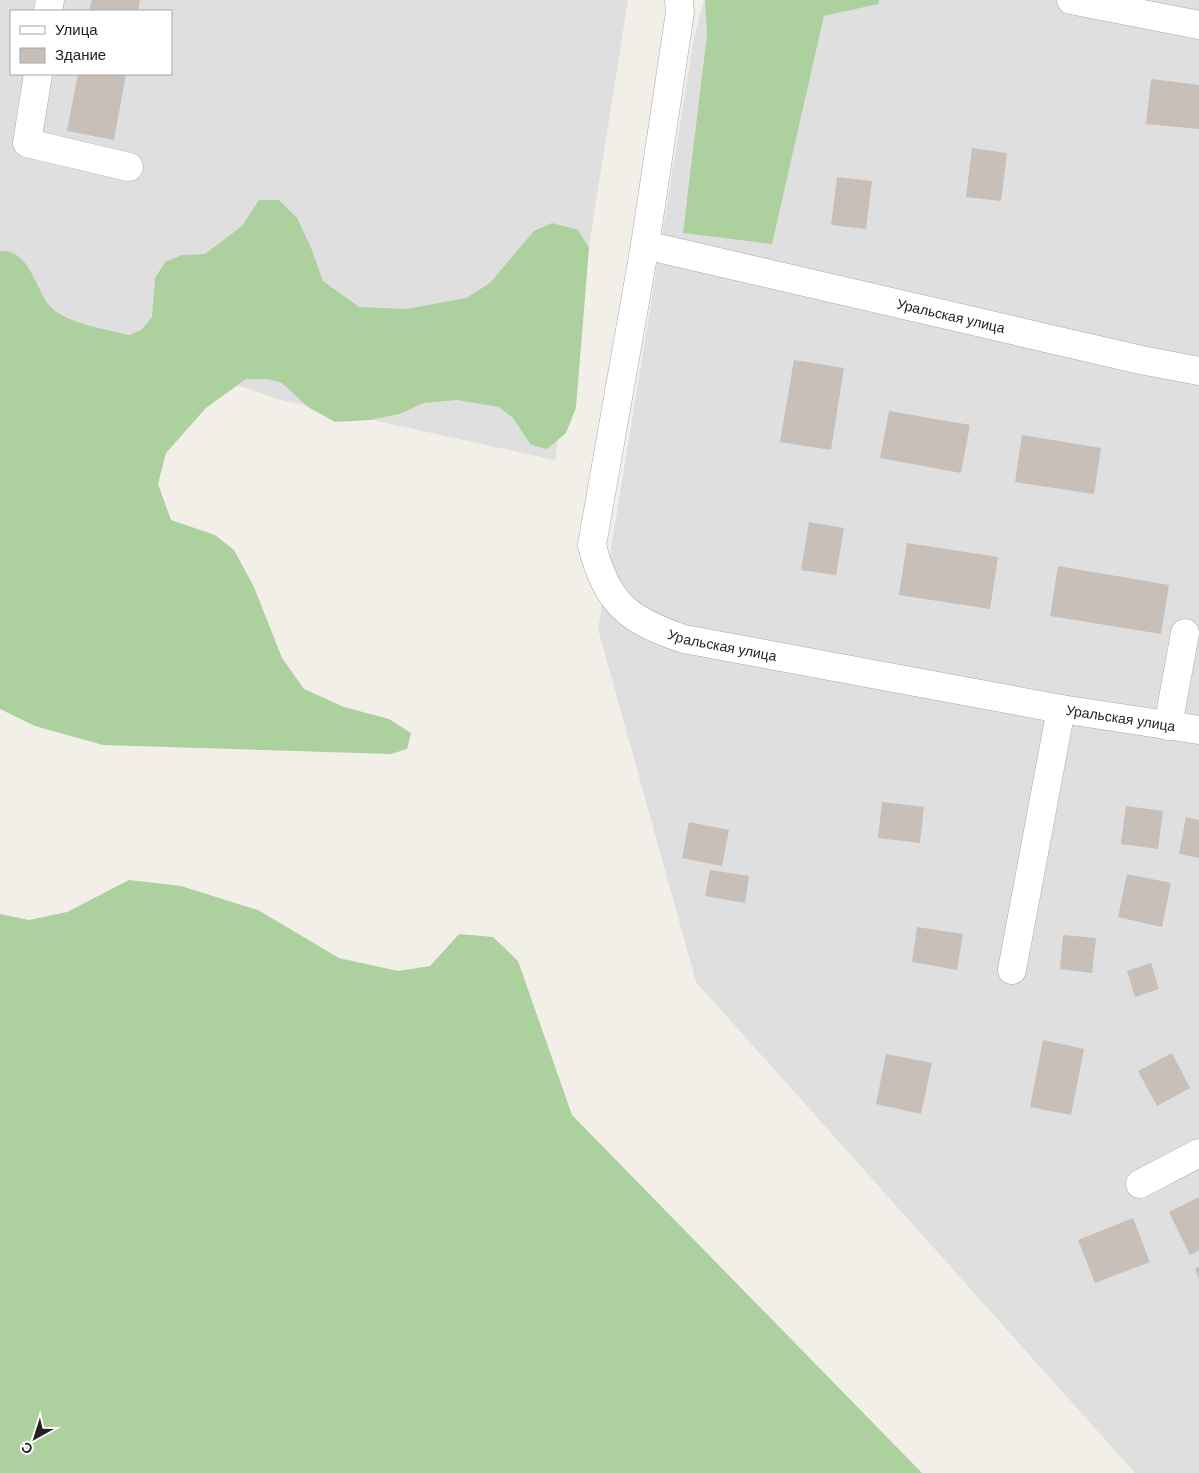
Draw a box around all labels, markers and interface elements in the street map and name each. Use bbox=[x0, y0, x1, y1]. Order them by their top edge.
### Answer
legend bbox=[10, 10, 172, 75]
text: Улица bbox=[55, 20, 98, 40]
text: Здание bbox=[55, 45, 106, 65]
street label: Уральская улица bbox=[895, 295, 1007, 337]
street label: Уральская улица bbox=[665, 625, 778, 665]
street label: Уральская улица bbox=[1065, 701, 1177, 735]
north arrow bbox=[10, 1413, 60, 1463]
text: С bbox=[17, 1438, 36, 1458]

